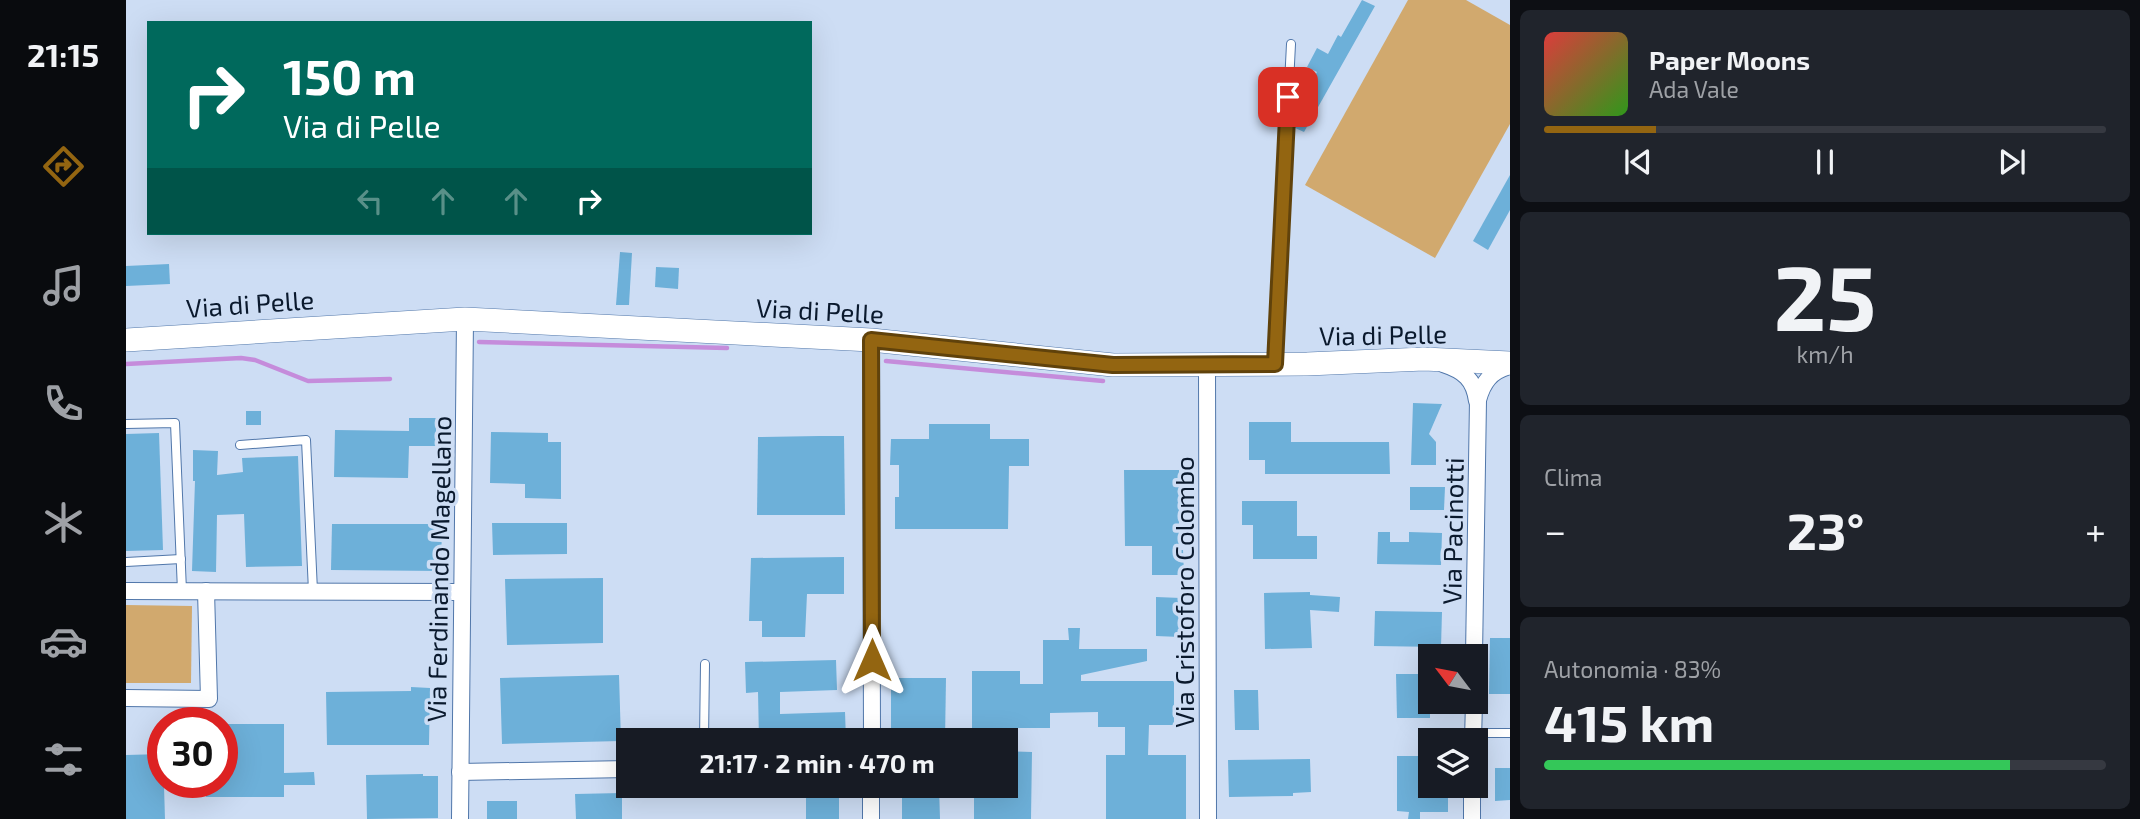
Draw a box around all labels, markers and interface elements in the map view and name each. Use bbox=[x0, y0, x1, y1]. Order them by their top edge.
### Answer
text: 21:15 bbox=[27, 35, 99, 73]
text: Paper Moons bbox=[1649, 44, 1810, 75]
text: 150 m bbox=[283, 46, 416, 105]
icon: right bbox=[168, 49, 259, 140]
pin bbox=[1258, 67, 1318, 127]
text: Ada Vale bbox=[1649, 75, 1739, 103]
icon: arrive bbox=[1269, 78, 1307, 116]
text: Via di Pelle bbox=[283, 106, 441, 144]
icon: directions bbox=[39, 142, 88, 191]
icon: previous bbox=[1619, 143, 1657, 181]
icon: pause bbox=[1806, 143, 1844, 181]
icon: next bbox=[1993, 143, 2031, 181]
icon: left bbox=[351, 182, 389, 220]
icon: ahead bbox=[424, 182, 462, 220]
icon: ahead bbox=[497, 182, 535, 220]
icon: right bbox=[570, 182, 608, 220]
text: 25 bbox=[1773, 240, 1877, 349]
icon: music bbox=[39, 261, 88, 310]
street label: Via di Pelle bbox=[185, 283, 315, 323]
street label: Via di Pelle bbox=[755, 291, 885, 329]
street label: Via di Pelle bbox=[1319, 317, 1447, 351]
text: km/h bbox=[1796, 340, 1854, 368]
icon: phone bbox=[39, 379, 88, 428]
street label: Via Ferdinando Magellano bbox=[420, 416, 456, 722]
street label: Via Cristoforo Colombo bbox=[1168, 456, 1199, 728]
street label: Via Pacinotti bbox=[1435, 457, 1469, 605]
text: Clima bbox=[1544, 463, 1602, 491]
icon: climate bbox=[39, 498, 88, 547]
text: 23° bbox=[1787, 498, 1864, 560]
text: − bbox=[1544, 507, 1566, 553]
text: + bbox=[2085, 507, 2106, 553]
icon: car bbox=[39, 617, 88, 666]
position arrow bbox=[835, 623, 909, 697]
north arrow bbox=[1418, 644, 1488, 714]
map controls bbox=[1418, 644, 1488, 798]
text: Autonomia · 83% bbox=[1544, 655, 1721, 683]
text: 415 km bbox=[1544, 690, 1714, 752]
speed limit sign: 30 bbox=[147, 707, 238, 798]
button: layers bbox=[1418, 728, 1488, 798]
icon: filters bbox=[39, 735, 88, 784]
text: 21:17 · 2 min · 470 m bbox=[699, 747, 935, 778]

